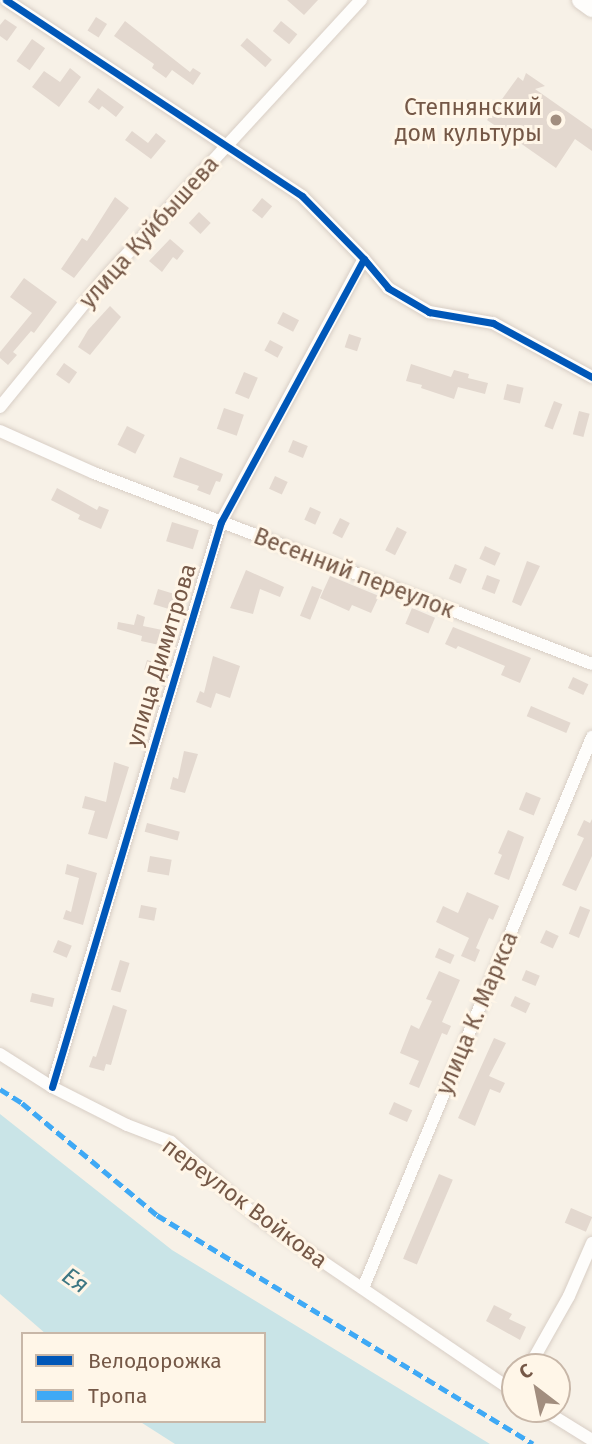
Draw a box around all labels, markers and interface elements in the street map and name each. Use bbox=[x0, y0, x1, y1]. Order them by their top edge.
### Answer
place label: Степнянский дом культуры bbox=[395, 93, 542, 147]
marker: Степнянский дом культуры bbox=[548, 112, 564, 128]
street label: улица Куйбышева bbox=[74, 150, 224, 314]
street label: Весенний переулок bbox=[250, 522, 458, 624]
street label: улица Димитрова bbox=[120, 560, 202, 750]
street label: улица К. Маркса bbox=[430, 927, 524, 1099]
street label: переулок Войкова bbox=[157, 1132, 333, 1274]
water label: Ея bbox=[56, 1262, 94, 1300]
legend bbox=[21, 1332, 266, 1423]
text: Велодорожка bbox=[88, 1348, 222, 1374]
north arrow bbox=[501, 1353, 571, 1423]
text: С bbox=[515, 1359, 536, 1384]
text: Тропа bbox=[88, 1383, 147, 1409]

